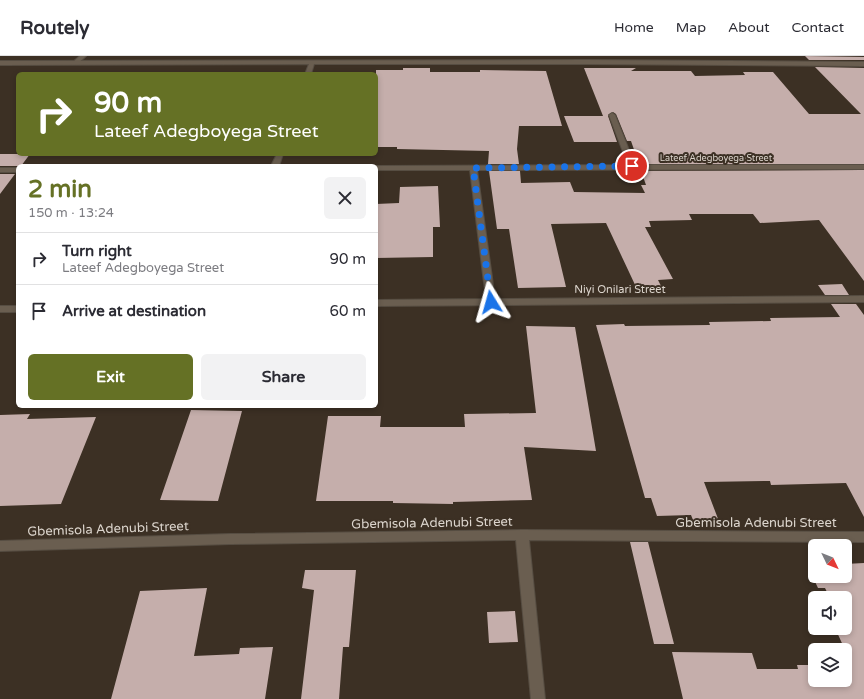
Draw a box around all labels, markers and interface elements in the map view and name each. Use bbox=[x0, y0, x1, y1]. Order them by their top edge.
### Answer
text: Routely bbox=[20, 17, 89, 39]
text: Home bbox=[614, 19, 654, 36]
text: Map bbox=[676, 19, 706, 36]
text: About bbox=[728, 19, 770, 36]
text: Contact bbox=[792, 19, 844, 36]
text: 90 m bbox=[94, 86, 162, 120]
icon: right bbox=[28, 88, 80, 140]
text: Lateef Adegboyega Street bbox=[94, 120, 319, 142]
pin bbox=[615, 149, 649, 183]
street label: Lateef Adegboyega Street bbox=[660, 153, 773, 164]
icon: arrive bbox=[621, 155, 643, 177]
text: 2 min bbox=[28, 175, 92, 204]
button: close bbox=[324, 177, 366, 219]
text: 150 m · 13:24 bbox=[28, 205, 114, 221]
text: Turn right bbox=[62, 242, 132, 260]
icon: right bbox=[28, 248, 50, 270]
text: 90 m bbox=[329, 250, 366, 268]
text: Lateef Adegboyega Street bbox=[62, 260, 224, 276]
position arrow bbox=[470, 281, 512, 323]
street label: Niyi Onilari Street bbox=[574, 283, 666, 296]
icon: arrive bbox=[28, 300, 50, 322]
text: Arrive at destination bbox=[62, 302, 206, 320]
text: 60 m bbox=[329, 302, 366, 320]
button: Exit bbox=[28, 354, 193, 400]
button: Share bbox=[201, 354, 366, 400]
street label: Gbemisola Adenubi Street bbox=[351, 514, 513, 532]
street label: Gbemisola Adenubi Street bbox=[675, 515, 837, 531]
street label: Gbemisola Adenubi Street bbox=[27, 518, 189, 540]
north arrow bbox=[808, 539, 852, 583]
map controls bbox=[808, 539, 852, 687]
button: sound bbox=[808, 591, 852, 635]
button: layers bbox=[808, 643, 852, 687]

